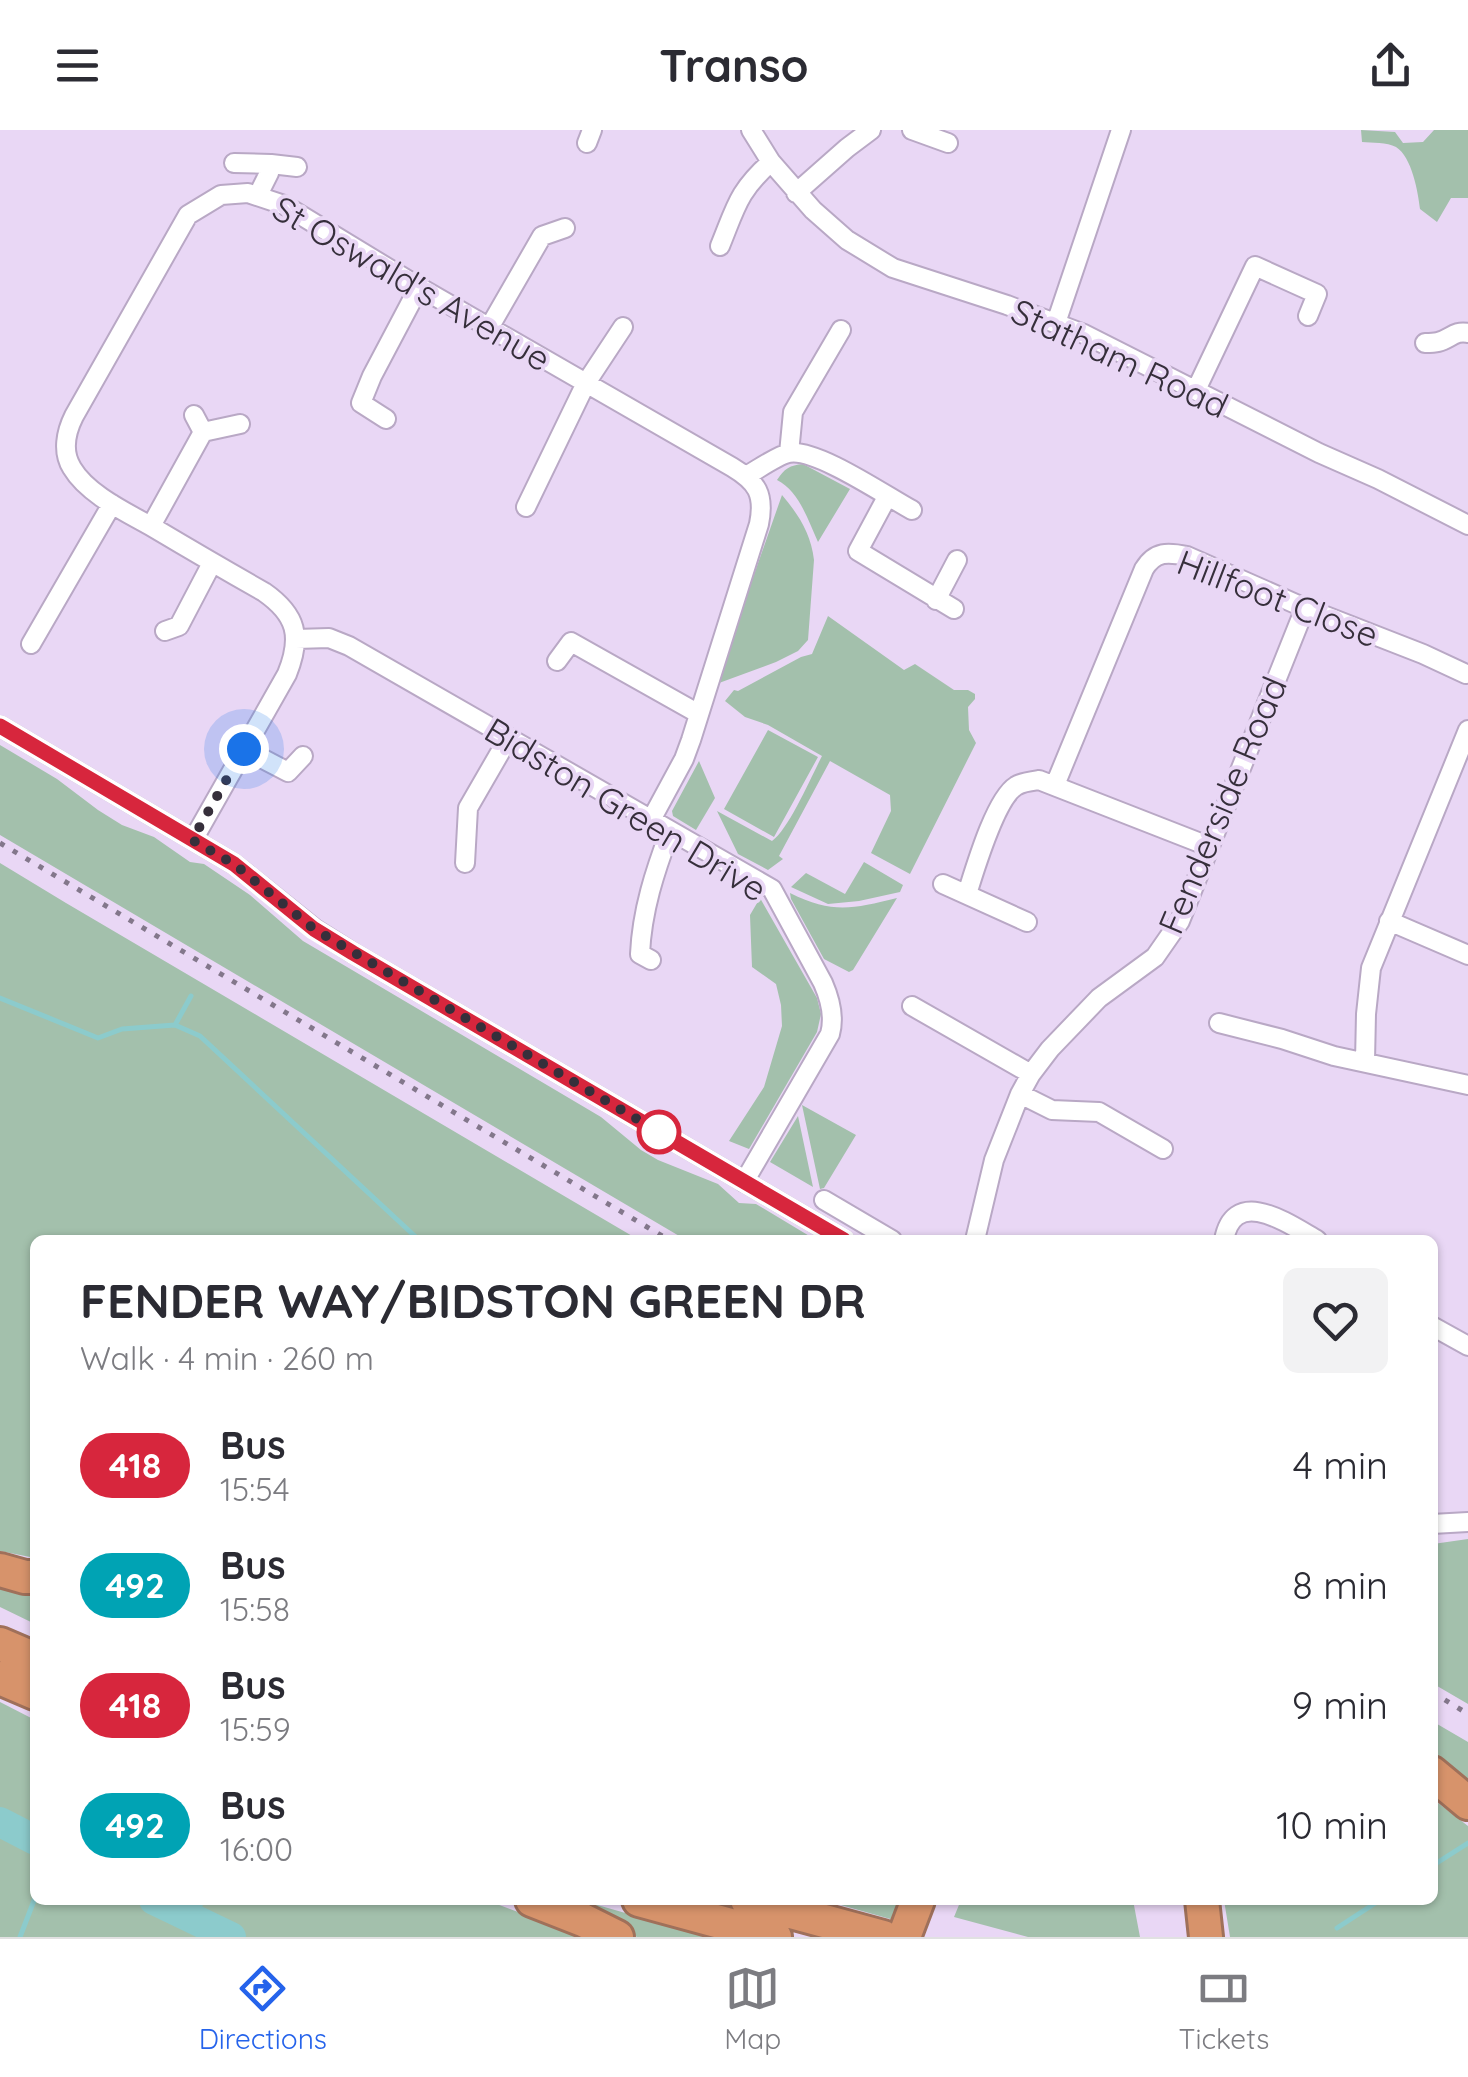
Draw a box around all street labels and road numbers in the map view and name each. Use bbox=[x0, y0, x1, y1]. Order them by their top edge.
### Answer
street label: St Oswald's Avenue bbox=[265, 186, 559, 380]
street label: Statham Road bbox=[1005, 289, 1235, 427]
street label: Hillfoot Close bbox=[1171, 540, 1385, 656]
street label: Fenderside Road bbox=[1148, 670, 1296, 940]
street label: Bidston Green Drive bbox=[477, 707, 775, 911]

